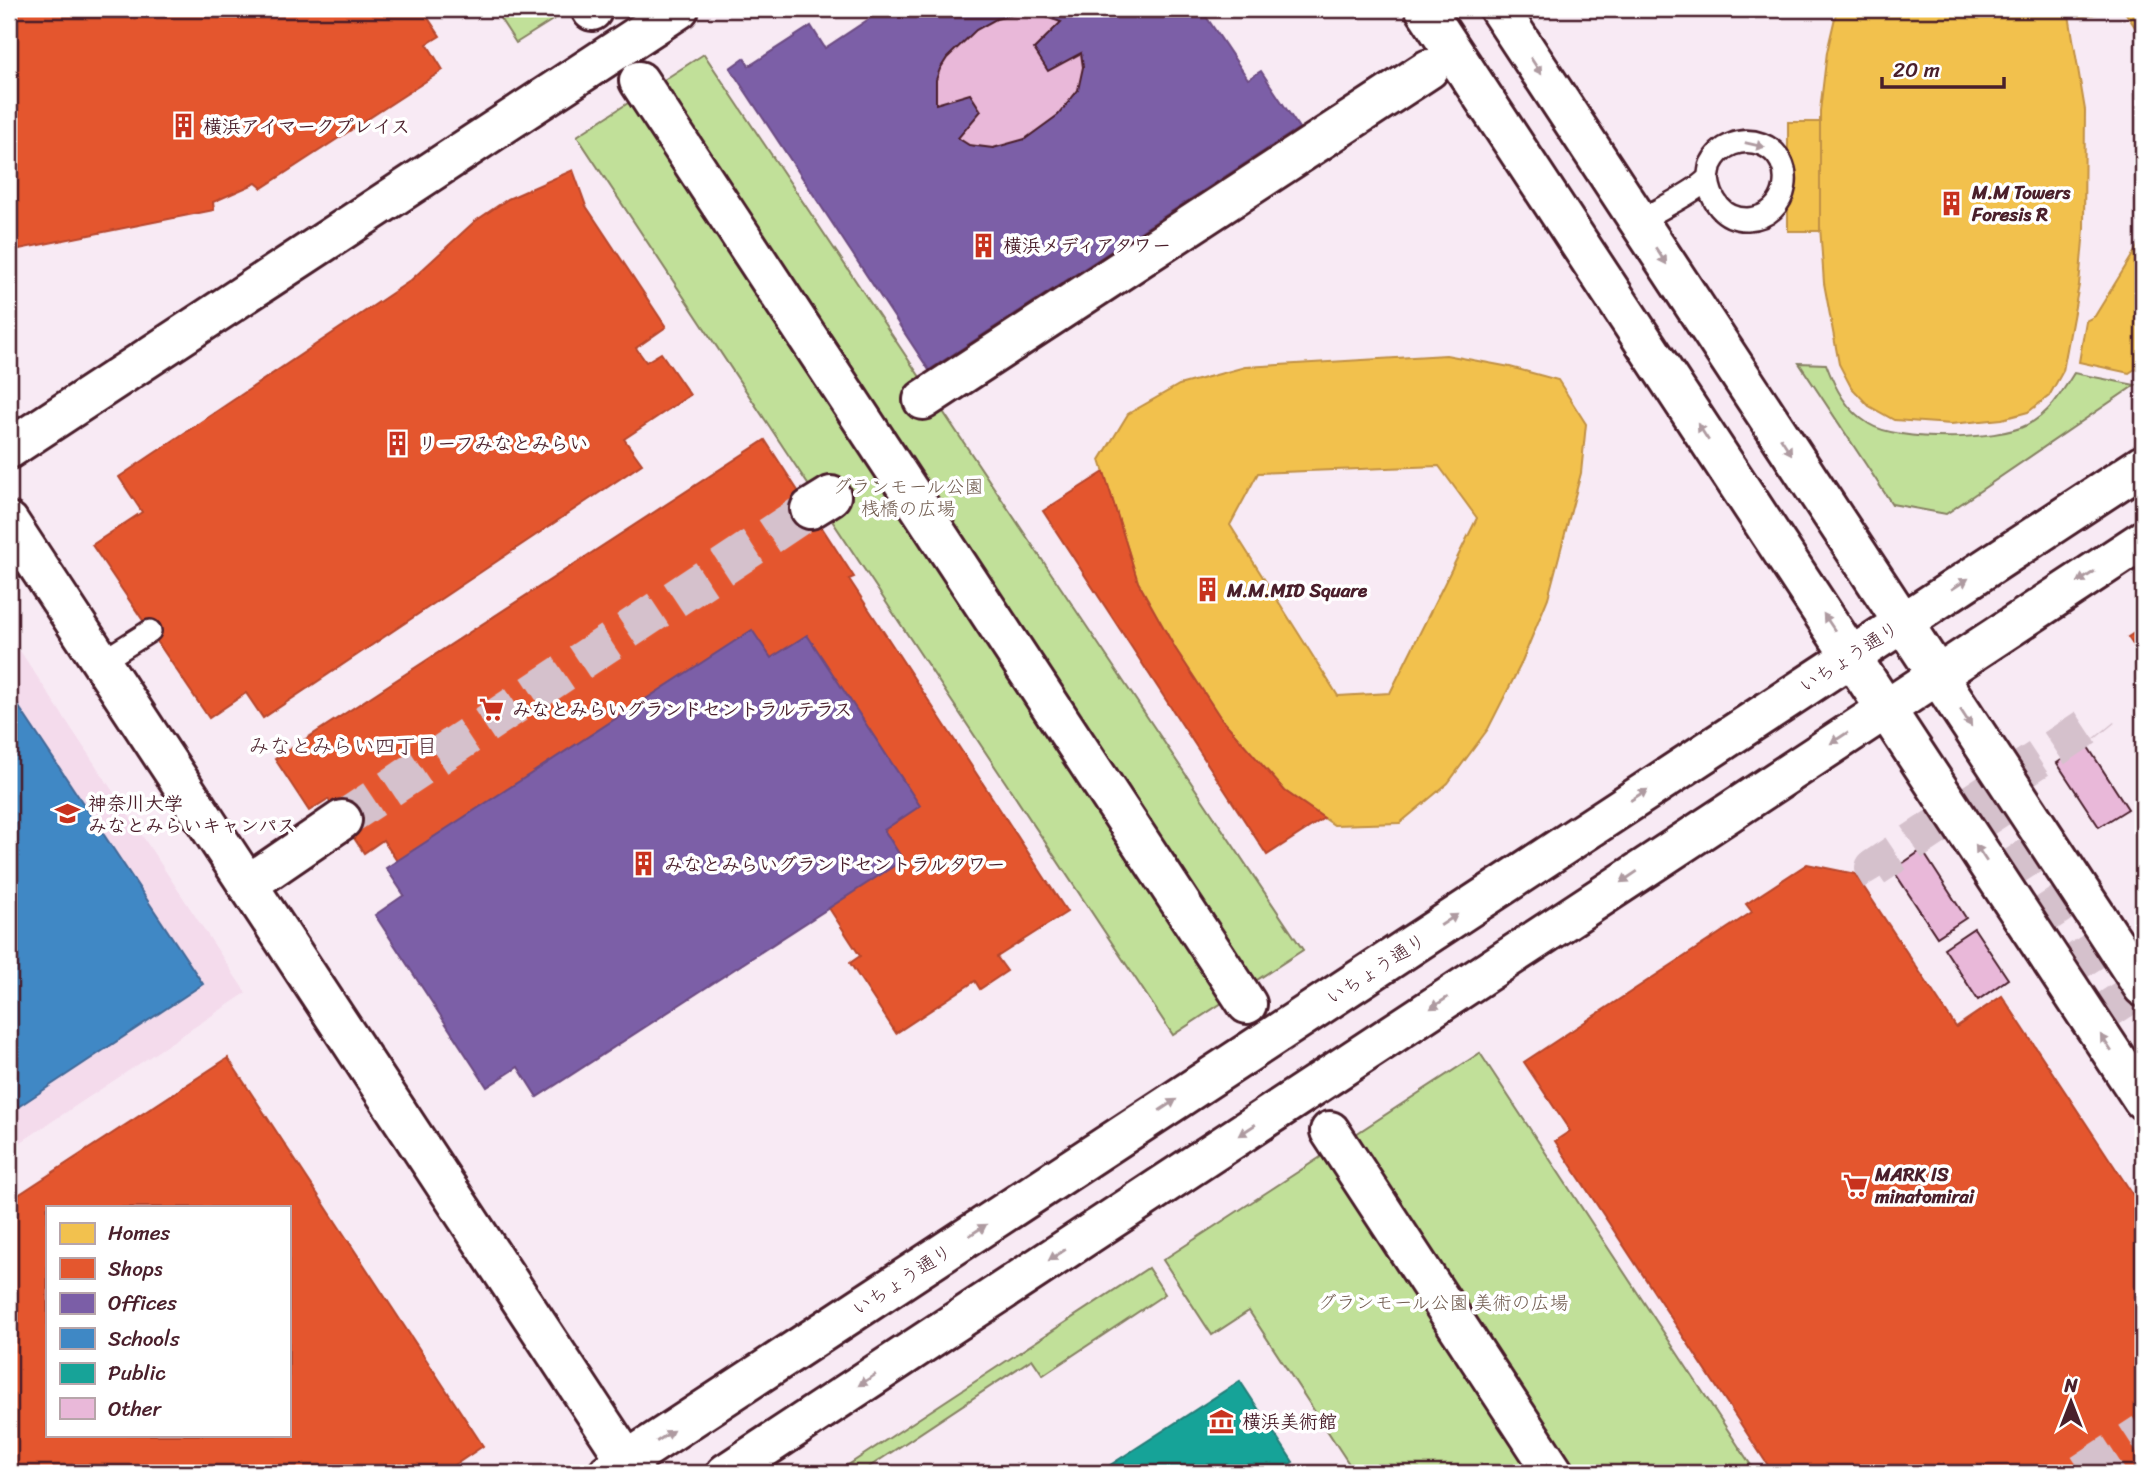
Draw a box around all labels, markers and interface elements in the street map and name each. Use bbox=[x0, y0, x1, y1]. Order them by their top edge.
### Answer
scale bar bbox=[1882, 46, 2005, 90]
text: 20 m bbox=[1893, 51, 1940, 89]
one-way arrow bbox=[1529, 57, 1543, 75]
place label: 横浜アイマークプレイス bbox=[203, 110, 410, 143]
building icon: 横浜アイマークプレイス bbox=[169, 112, 197, 140]
one-way arrow bbox=[1745, 139, 1767, 150]
place label: M.M Towers Foresis R bbox=[1971, 176, 2071, 231]
building icon: M.M Towers Foresis R bbox=[1938, 189, 1966, 217]
place label: 横浜メディアタワー bbox=[1003, 229, 1171, 262]
building icon: 横浜メディアタワー bbox=[969, 231, 997, 259]
one-way arrow bbox=[1655, 246, 1668, 266]
one-way arrow bbox=[1697, 422, 1710, 442]
place label: リーフみなとみらい bbox=[418, 427, 588, 460]
building icon: リーフみなとみらい bbox=[384, 429, 412, 457]
one-way arrow bbox=[1780, 436, 1793, 456]
park label: グランモール公園 桟橋の広場 bbox=[833, 470, 983, 525]
one-way arrow bbox=[2076, 571, 2096, 584]
place label: M.M.MID Square bbox=[1226, 574, 1368, 607]
building icon: M.M.MID Square bbox=[1193, 576, 1221, 604]
one-way arrow bbox=[1950, 578, 1970, 591]
street label: いちょう通り bbox=[1792, 612, 1906, 702]
one-way arrow bbox=[1822, 612, 1835, 632]
place label: みなとみらいグランドセントラルテラス bbox=[512, 693, 852, 726]
supermarket icon: みなとみらいグランドセントラルテラス bbox=[478, 695, 506, 723]
one-way arrow bbox=[1959, 708, 1972, 727]
district label: みなとみらい四丁目 bbox=[249, 727, 438, 765]
one-way arrow bbox=[1829, 731, 1848, 744]
place label: 神奈川大学 みなとみらいキャンパス bbox=[88, 787, 296, 842]
one-way arrow bbox=[1630, 789, 1649, 802]
school or university icon: 神奈川大学 みなとみらいキャンパス bbox=[54, 800, 82, 828]
one-way arrow bbox=[1974, 843, 1987, 863]
place label: みなとみらいグランドセントラルタワー bbox=[664, 848, 1005, 881]
building icon: みなとみらいグランドセントラルタワー bbox=[630, 850, 658, 878]
one-way arrow bbox=[1619, 871, 1638, 884]
one-way arrow bbox=[1439, 914, 1459, 927]
street label: いちょう通り bbox=[1319, 924, 1433, 1014]
one-way arrow bbox=[1430, 996, 1448, 1010]
one-way arrow bbox=[2099, 1033, 2112, 1053]
one-way arrow bbox=[1159, 1099, 1178, 1112]
one-way arrow bbox=[1237, 1123, 1257, 1136]
place label: MARK IS minatomirai bbox=[1874, 1158, 1975, 1213]
supermarket icon: MARK IS minatomirai bbox=[1841, 1171, 1869, 1199]
legend bbox=[46, 1206, 290, 1436]
text: Homes bbox=[108, 1214, 170, 1252]
one-way arrow bbox=[969, 1223, 987, 1237]
street label: いちょう通り bbox=[845, 1235, 959, 1325]
one-way arrow bbox=[1048, 1248, 1067, 1261]
text: Shops bbox=[108, 1250, 163, 1288]
text: Offices bbox=[108, 1284, 177, 1322]
park label: グランモール公園 美術の広場 bbox=[1318, 1286, 1568, 1319]
text: Schools bbox=[108, 1320, 180, 1358]
text: Public bbox=[108, 1354, 166, 1392]
north arrow bbox=[2036, 1366, 2106, 1436]
text: N bbox=[2063, 1369, 2078, 1402]
one-way arrow bbox=[858, 1373, 877, 1386]
text: Other bbox=[108, 1390, 163, 1428]
place label: 横浜美術館 bbox=[1242, 1405, 1337, 1438]
museum icon: 横浜美術館 bbox=[1208, 1407, 1236, 1435]
one-way arrow bbox=[655, 1429, 675, 1442]

